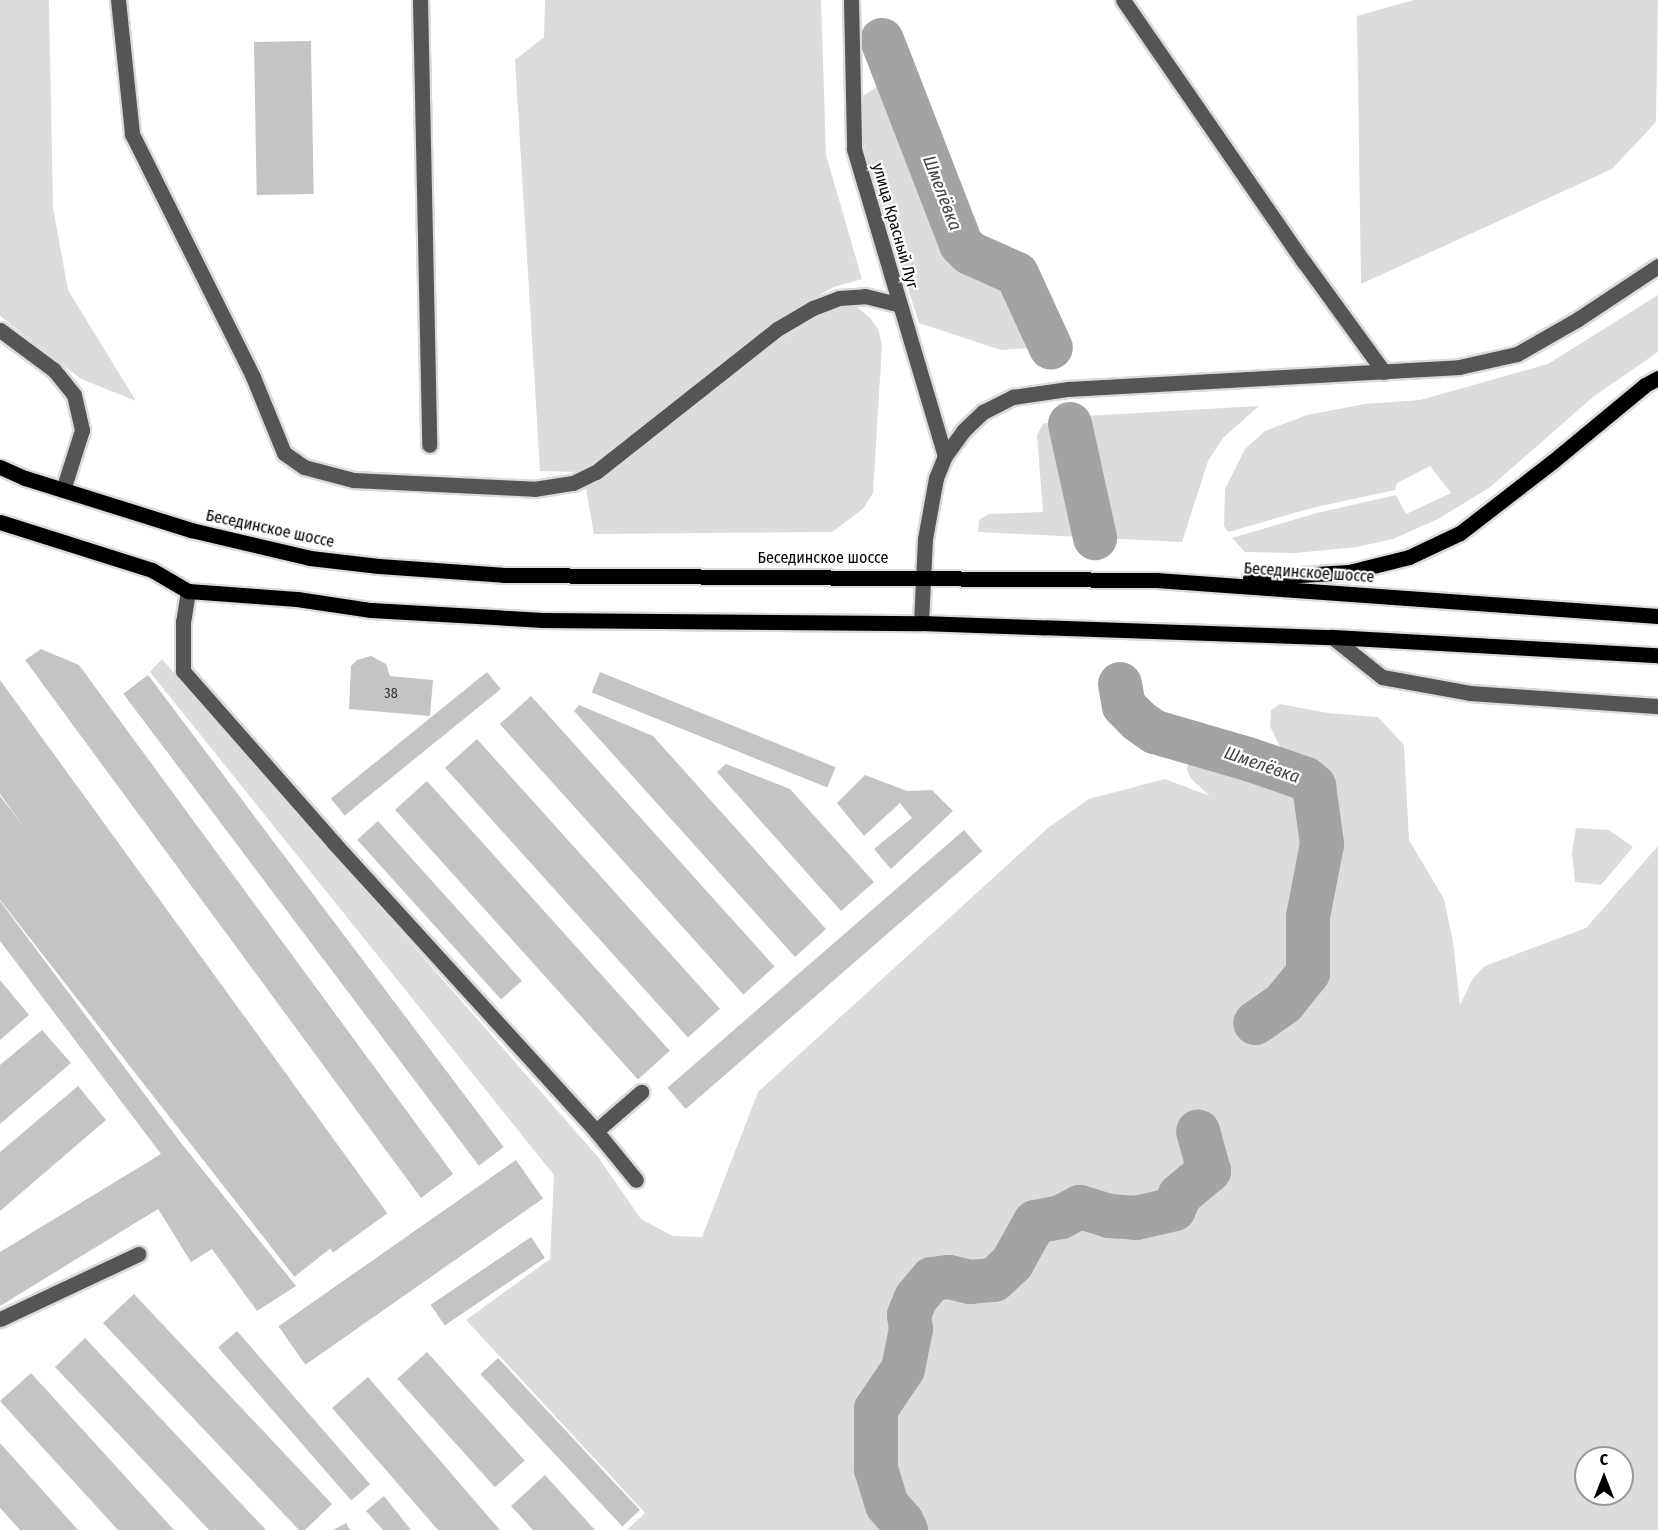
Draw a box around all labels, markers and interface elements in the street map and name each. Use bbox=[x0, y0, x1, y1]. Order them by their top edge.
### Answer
water label: Шмелёвка bbox=[918, 153, 966, 233]
street label: улица Красный Луг bbox=[868, 161, 922, 291]
street label: Бесединское шоссе bbox=[204, 506, 336, 552]
street label: Бесединское шоссе bbox=[758, 548, 888, 568]
street label: Бесединское шоссе bbox=[1243, 559, 1375, 587]
house number: 38 bbox=[384, 686, 398, 702]
water label: Шмелёвка bbox=[1221, 742, 1303, 788]
north arrow bbox=[1574, 1446, 1634, 1506]
text: С bbox=[1600, 1450, 1608, 1469]

